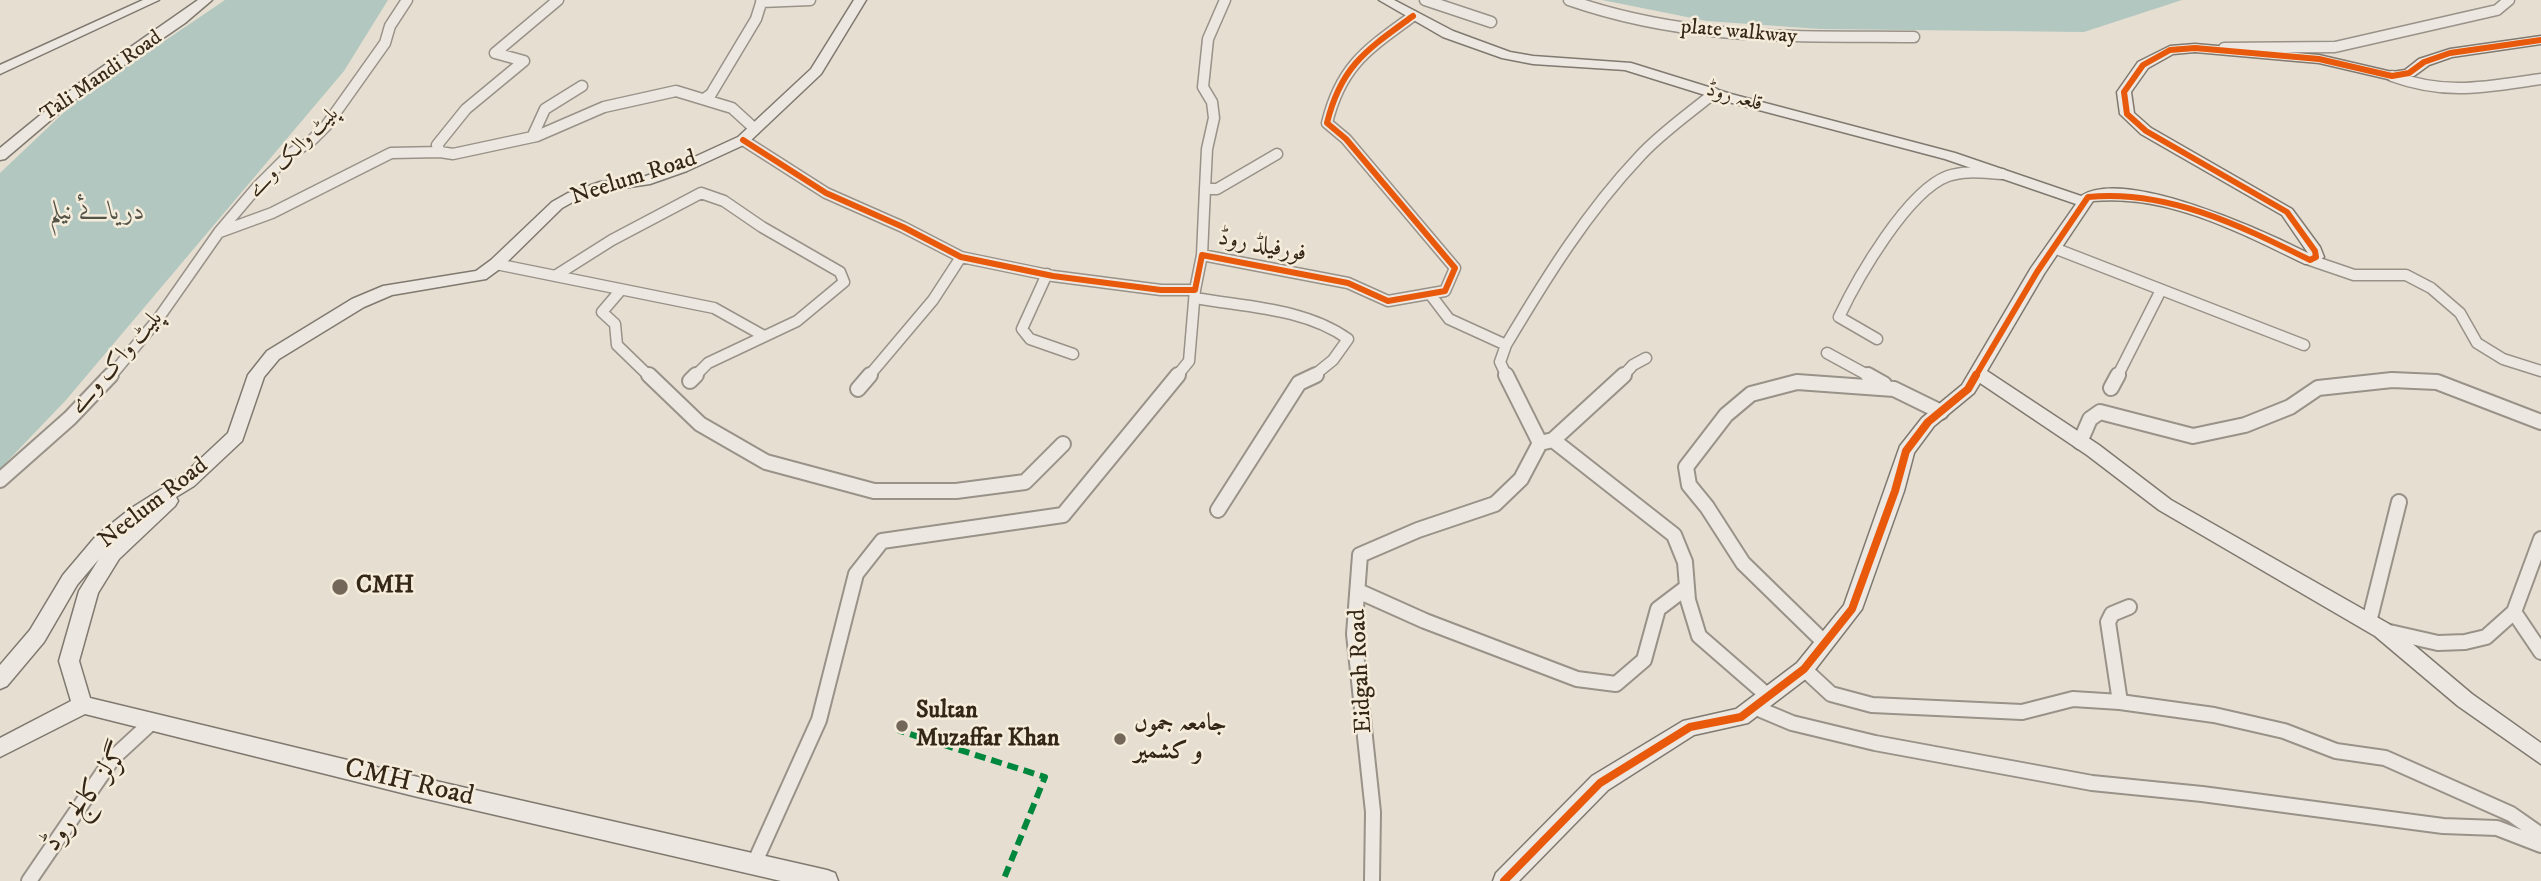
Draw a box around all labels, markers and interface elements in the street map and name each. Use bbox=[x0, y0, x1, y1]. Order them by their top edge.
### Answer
street label: plate walkway bbox=[1680, 15, 1798, 51]
street label: Tali Mandi Road bbox=[37, 26, 167, 128]
street label: قلعہ روڈ bbox=[1703, 78, 1765, 118]
street label: پلیٹ والک وے bbox=[243, 102, 345, 204]
street label: Neelum Road bbox=[567, 145, 701, 213]
water label: دریائے نیلم bbox=[49, 198, 145, 230]
street label: فورفیلڈ روڈ bbox=[1215, 224, 1309, 270]
street label: پلیٹ واک وے bbox=[64, 305, 170, 421]
street label: Neelum Road bbox=[94, 452, 214, 556]
place label: CMH bbox=[356, 573, 414, 601]
marker: CMH bbox=[330, 577, 350, 597]
street label: Eidgah Road bbox=[1344, 608, 1380, 734]
place label: Sultan Muzaffar Khan bbox=[916, 698, 1060, 754]
place label: جامعہ جموں و کشمیر bbox=[1134, 711, 1227, 767]
marker: Sultan Muzaffar Khan bbox=[894, 718, 910, 734]
marker: جامعہ جموں و کشمیر bbox=[1112, 731, 1128, 747]
street label: گرلز کالج روڈ bbox=[37, 739, 139, 859]
street label: CMH Road bbox=[341, 753, 477, 815]

